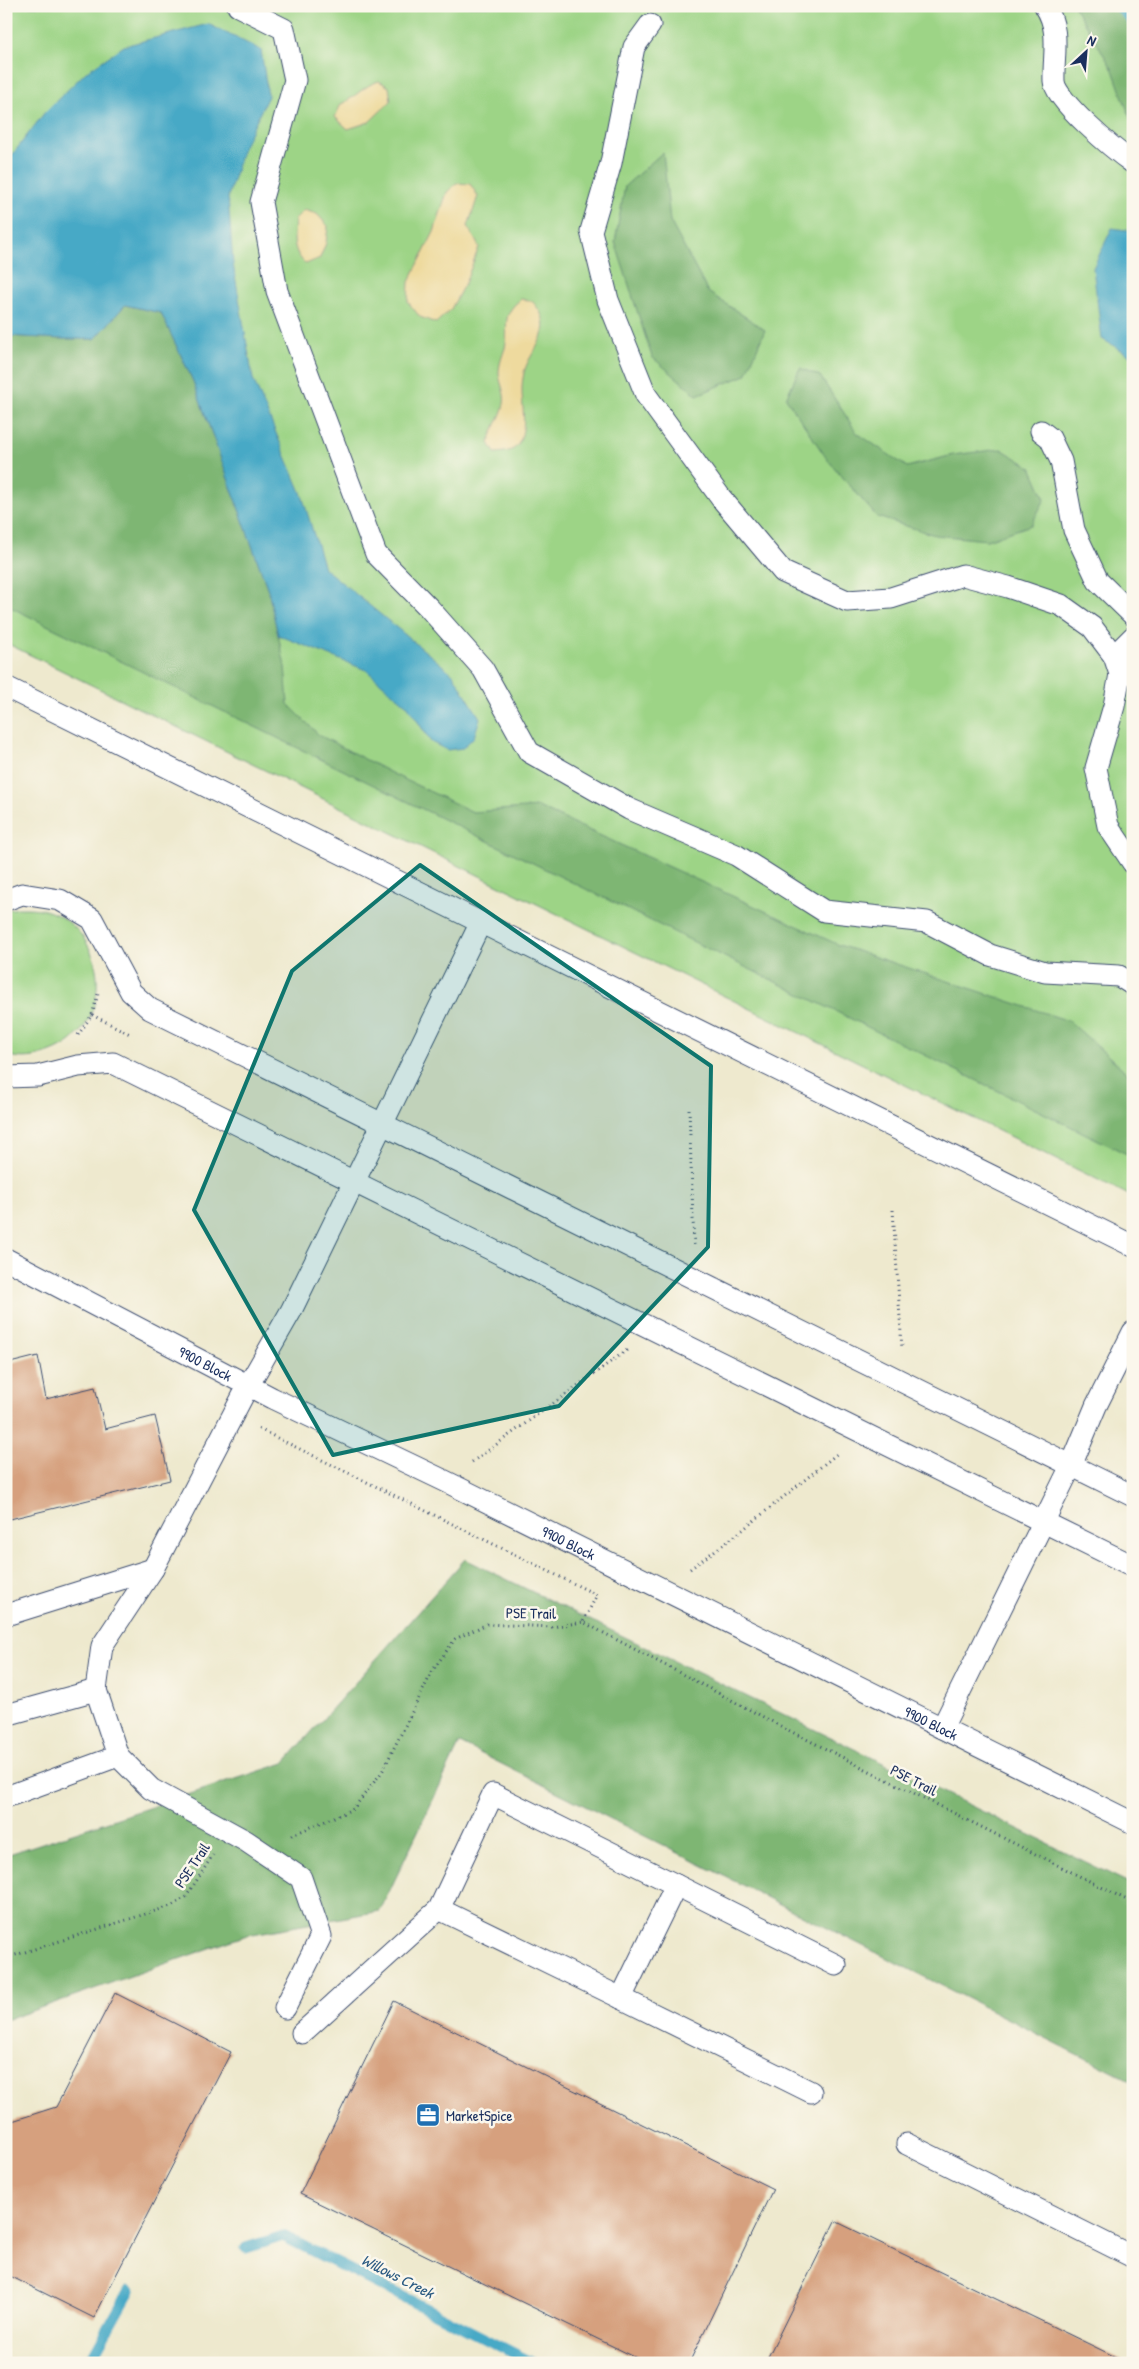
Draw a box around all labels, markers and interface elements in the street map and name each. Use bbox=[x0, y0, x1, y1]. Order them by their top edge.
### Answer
north arrow bbox=[1062, 28, 1112, 78]
text: N bbox=[1084, 30, 1100, 50]
street label: 9900 Block bbox=[175, 1341, 236, 1386]
street label: 9900 Block bbox=[538, 1520, 599, 1565]
street label: PSE Trail bbox=[506, 1602, 556, 1624]
street label: 9900 Block bbox=[901, 1700, 962, 1745]
street label: PSE Trail bbox=[887, 1759, 941, 1801]
street label: PSE Trail bbox=[169, 1838, 215, 1892]
office icon: MarketSpice bbox=[415, 2102, 441, 2128]
place label: MarketSpice bbox=[446, 2105, 512, 2126]
water label: Willows Creek bbox=[358, 2248, 439, 2304]

